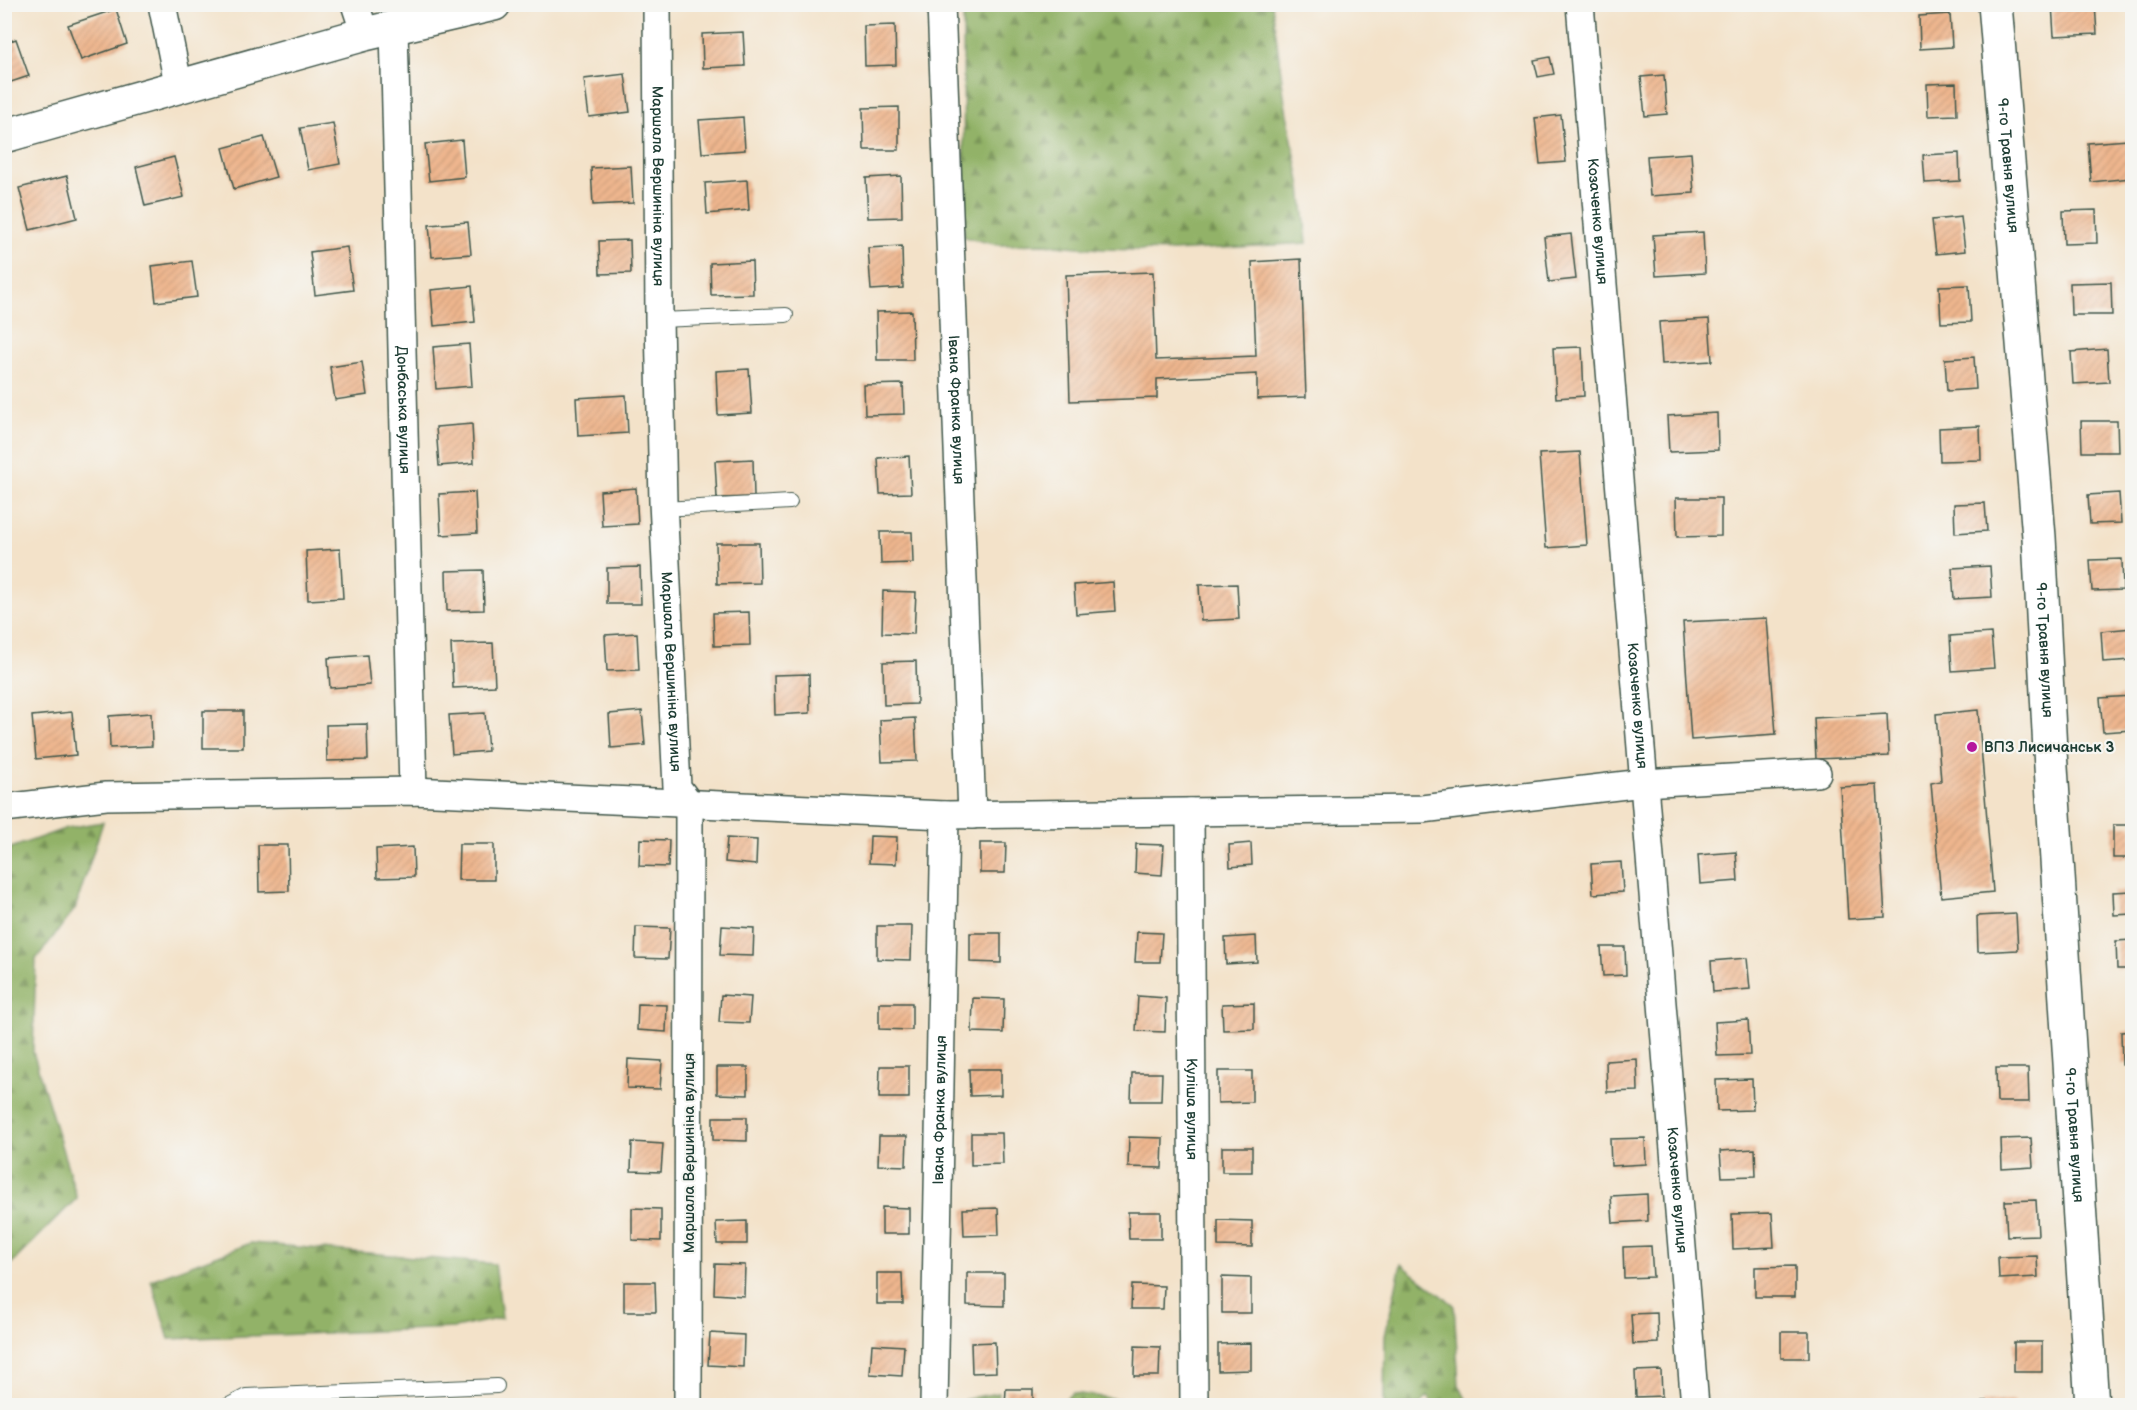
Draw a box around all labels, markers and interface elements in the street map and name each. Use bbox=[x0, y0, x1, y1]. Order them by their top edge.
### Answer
street label: Маршала Вершиніна вулиця bbox=[648, 86, 668, 286]
street label: 9-го Травня вулиця bbox=[1993, 97, 2023, 234]
street label: Козаченко вулиця bbox=[1583, 157, 1612, 285]
street label: Івана Франка вулиця bbox=[944, 335, 969, 485]
street label: Донбаська вулиця bbox=[392, 345, 415, 474]
street label: Маршала Вершиніна вулиця bbox=[657, 571, 686, 772]
street label: 9-го Травня вулиця bbox=[2032, 582, 2058, 718]
street label: Козаченко вулиця bbox=[1623, 642, 1652, 770]
place label: ВПЗ Лисичанськ 3 bbox=[1984, 738, 2114, 757]
marker: ВПЗ Лисичанськ 3 bbox=[1965, 740, 1979, 754]
street label: Івана Франка вулиця bbox=[929, 1035, 950, 1185]
street label: Маршала Вершиніна вулиця bbox=[680, 1053, 699, 1253]
street label: Куліша вулиця bbox=[1182, 1058, 1202, 1160]
street label: 9-го Травня вулиця bbox=[2061, 1067, 2088, 1203]
street label: Козаченко вулиця bbox=[1663, 1126, 1692, 1254]

